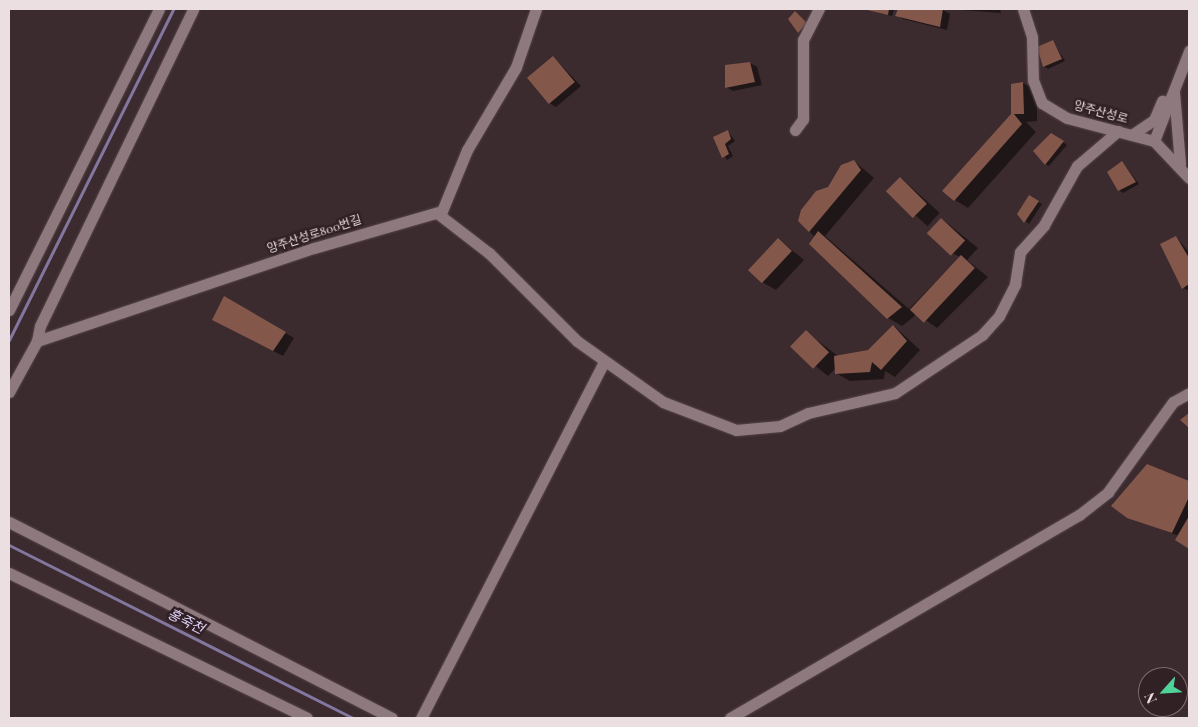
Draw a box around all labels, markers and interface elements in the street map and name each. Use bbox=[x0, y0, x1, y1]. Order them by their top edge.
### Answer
street label: 양주산성로 bbox=[1072, 98, 1130, 126]
street label: 양주산성로800번길 bbox=[265, 212, 363, 256]
water label: 홍죽천 bbox=[165, 605, 207, 637]
north arrow bbox=[1138, 667, 1188, 717]
text: N bbox=[1139, 690, 1161, 707]

